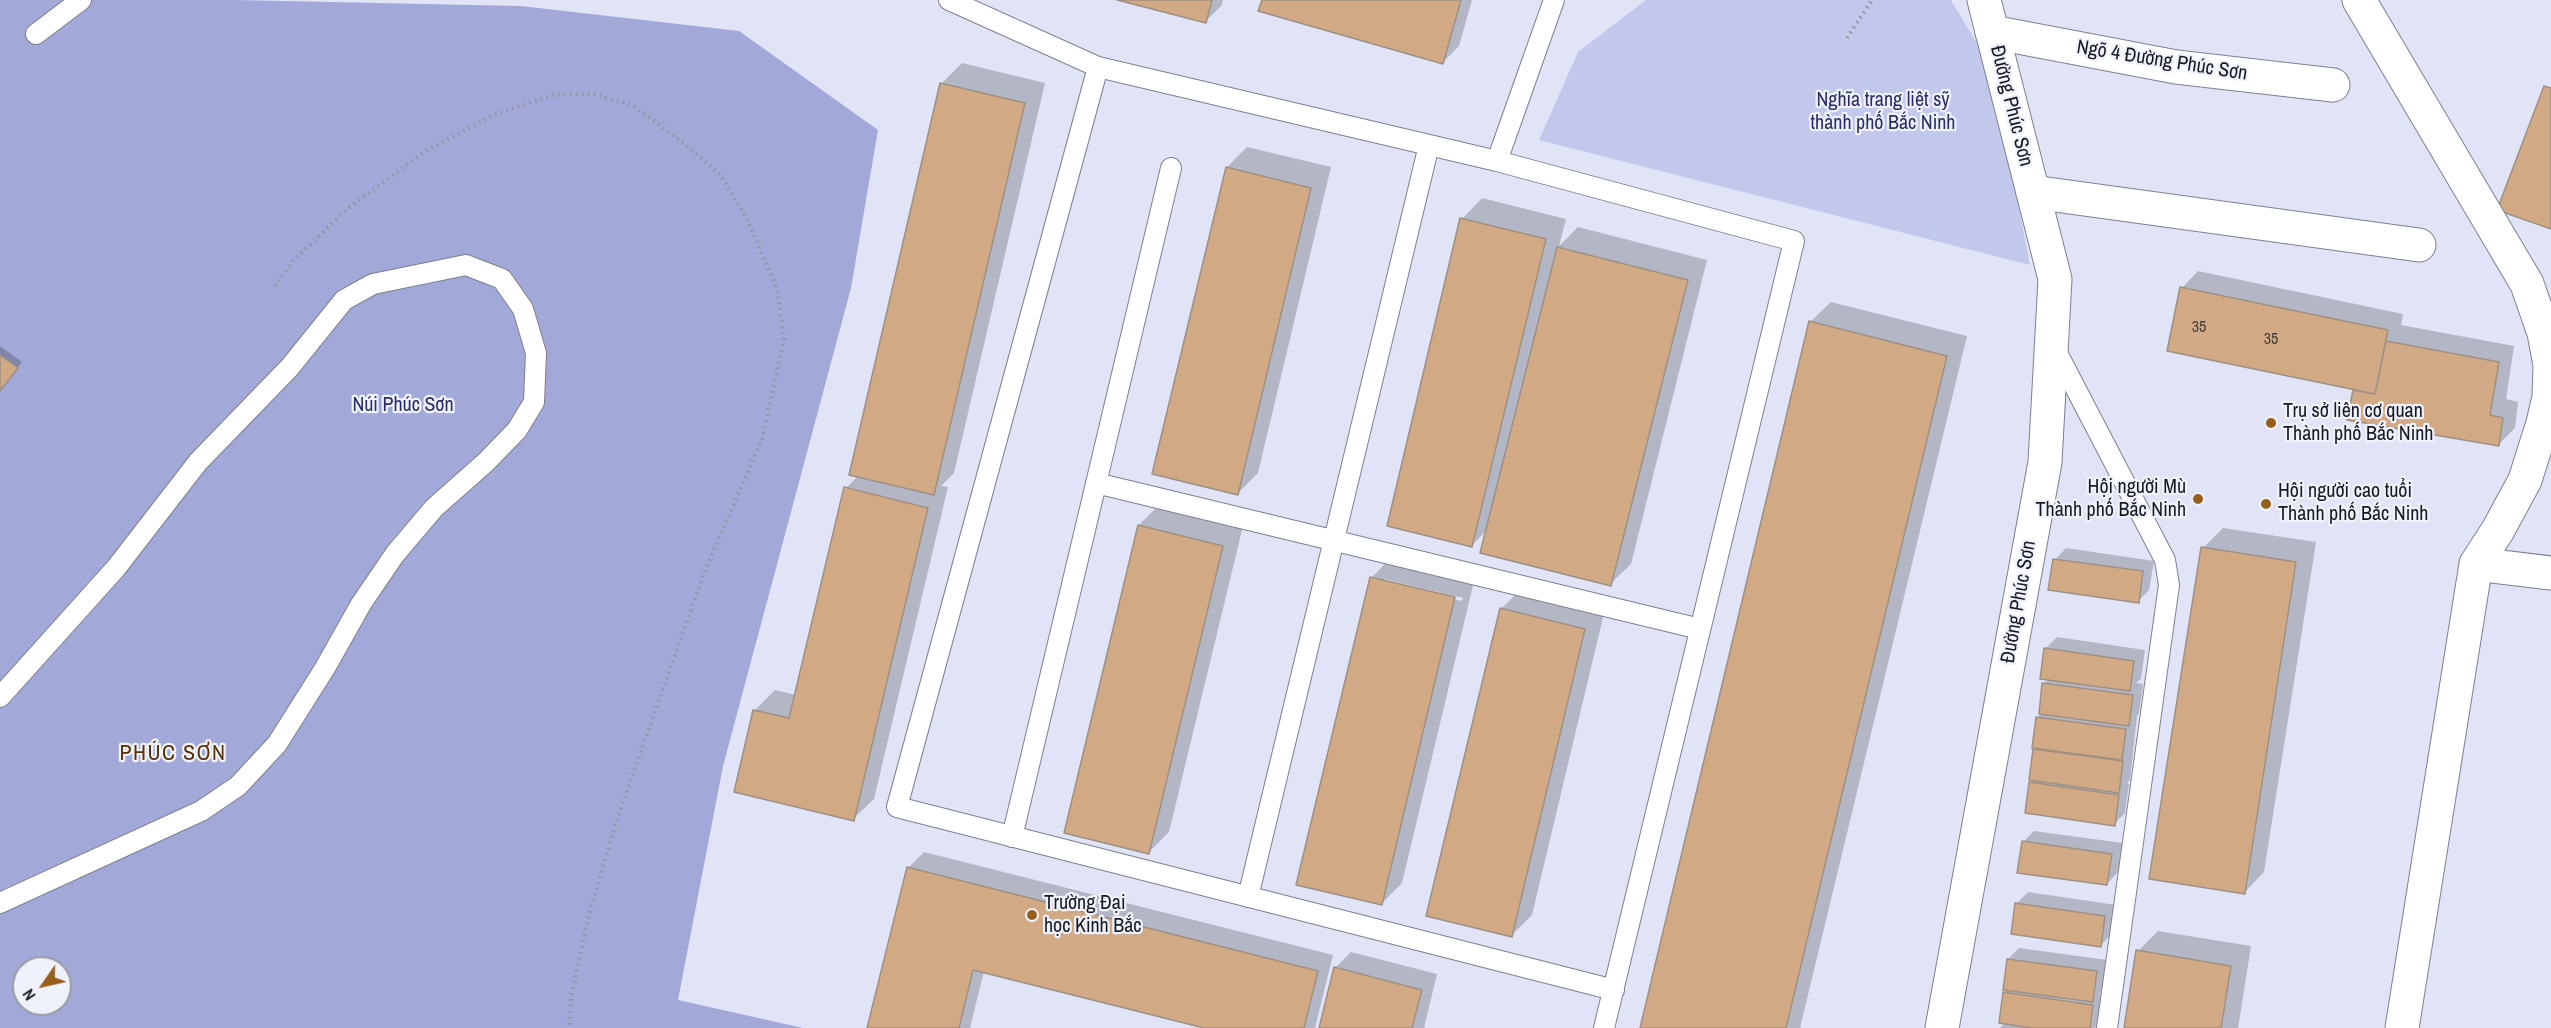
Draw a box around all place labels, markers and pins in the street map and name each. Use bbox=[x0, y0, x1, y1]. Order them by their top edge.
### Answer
place label: Trụ sở liên cơ quan Thành phố Bắc Ninh bbox=[2283, 400, 2433, 447]
marker: Trụ sở liên cơ quan Thành phố Bắc Ninh bbox=[2264, 416, 2278, 430]
place label: Hội người Mù Thành phố Bắc Ninh bbox=[2036, 476, 2186, 523]
place label: Hội người cao tuổi Thành phố Bắc Ninh bbox=[2278, 480, 2428, 527]
marker: Hội người Mù Thành phố Bắc Ninh bbox=[2191, 492, 2205, 506]
marker: Hội người cao tuổi Thành phố Bắc Ninh bbox=[2259, 497, 2273, 511]
place label: Trường Đại học Kinh Bắc bbox=[1044, 892, 1142, 939]
marker: Trường Đại học Kinh Bắc bbox=[1025, 908, 1039, 922]

